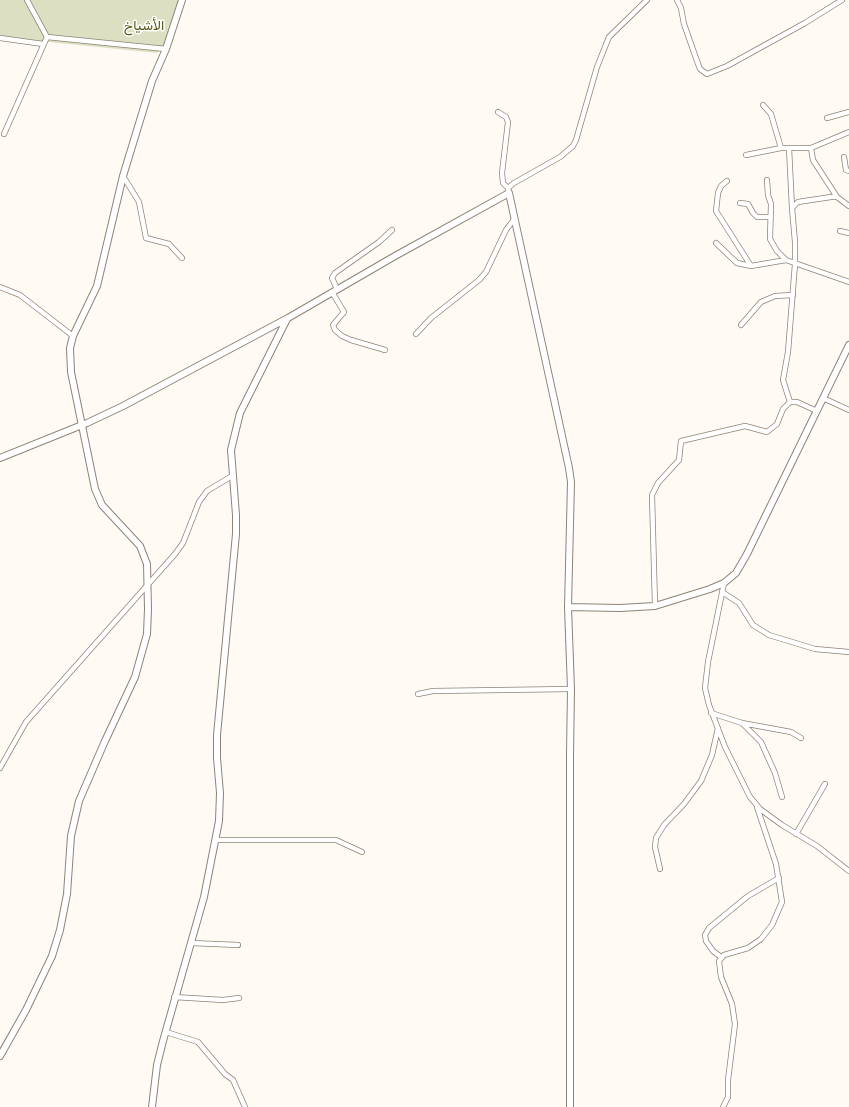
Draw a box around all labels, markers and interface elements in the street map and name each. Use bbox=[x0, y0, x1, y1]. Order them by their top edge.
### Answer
park label: الأشياخ bbox=[124, 18, 164, 34]

